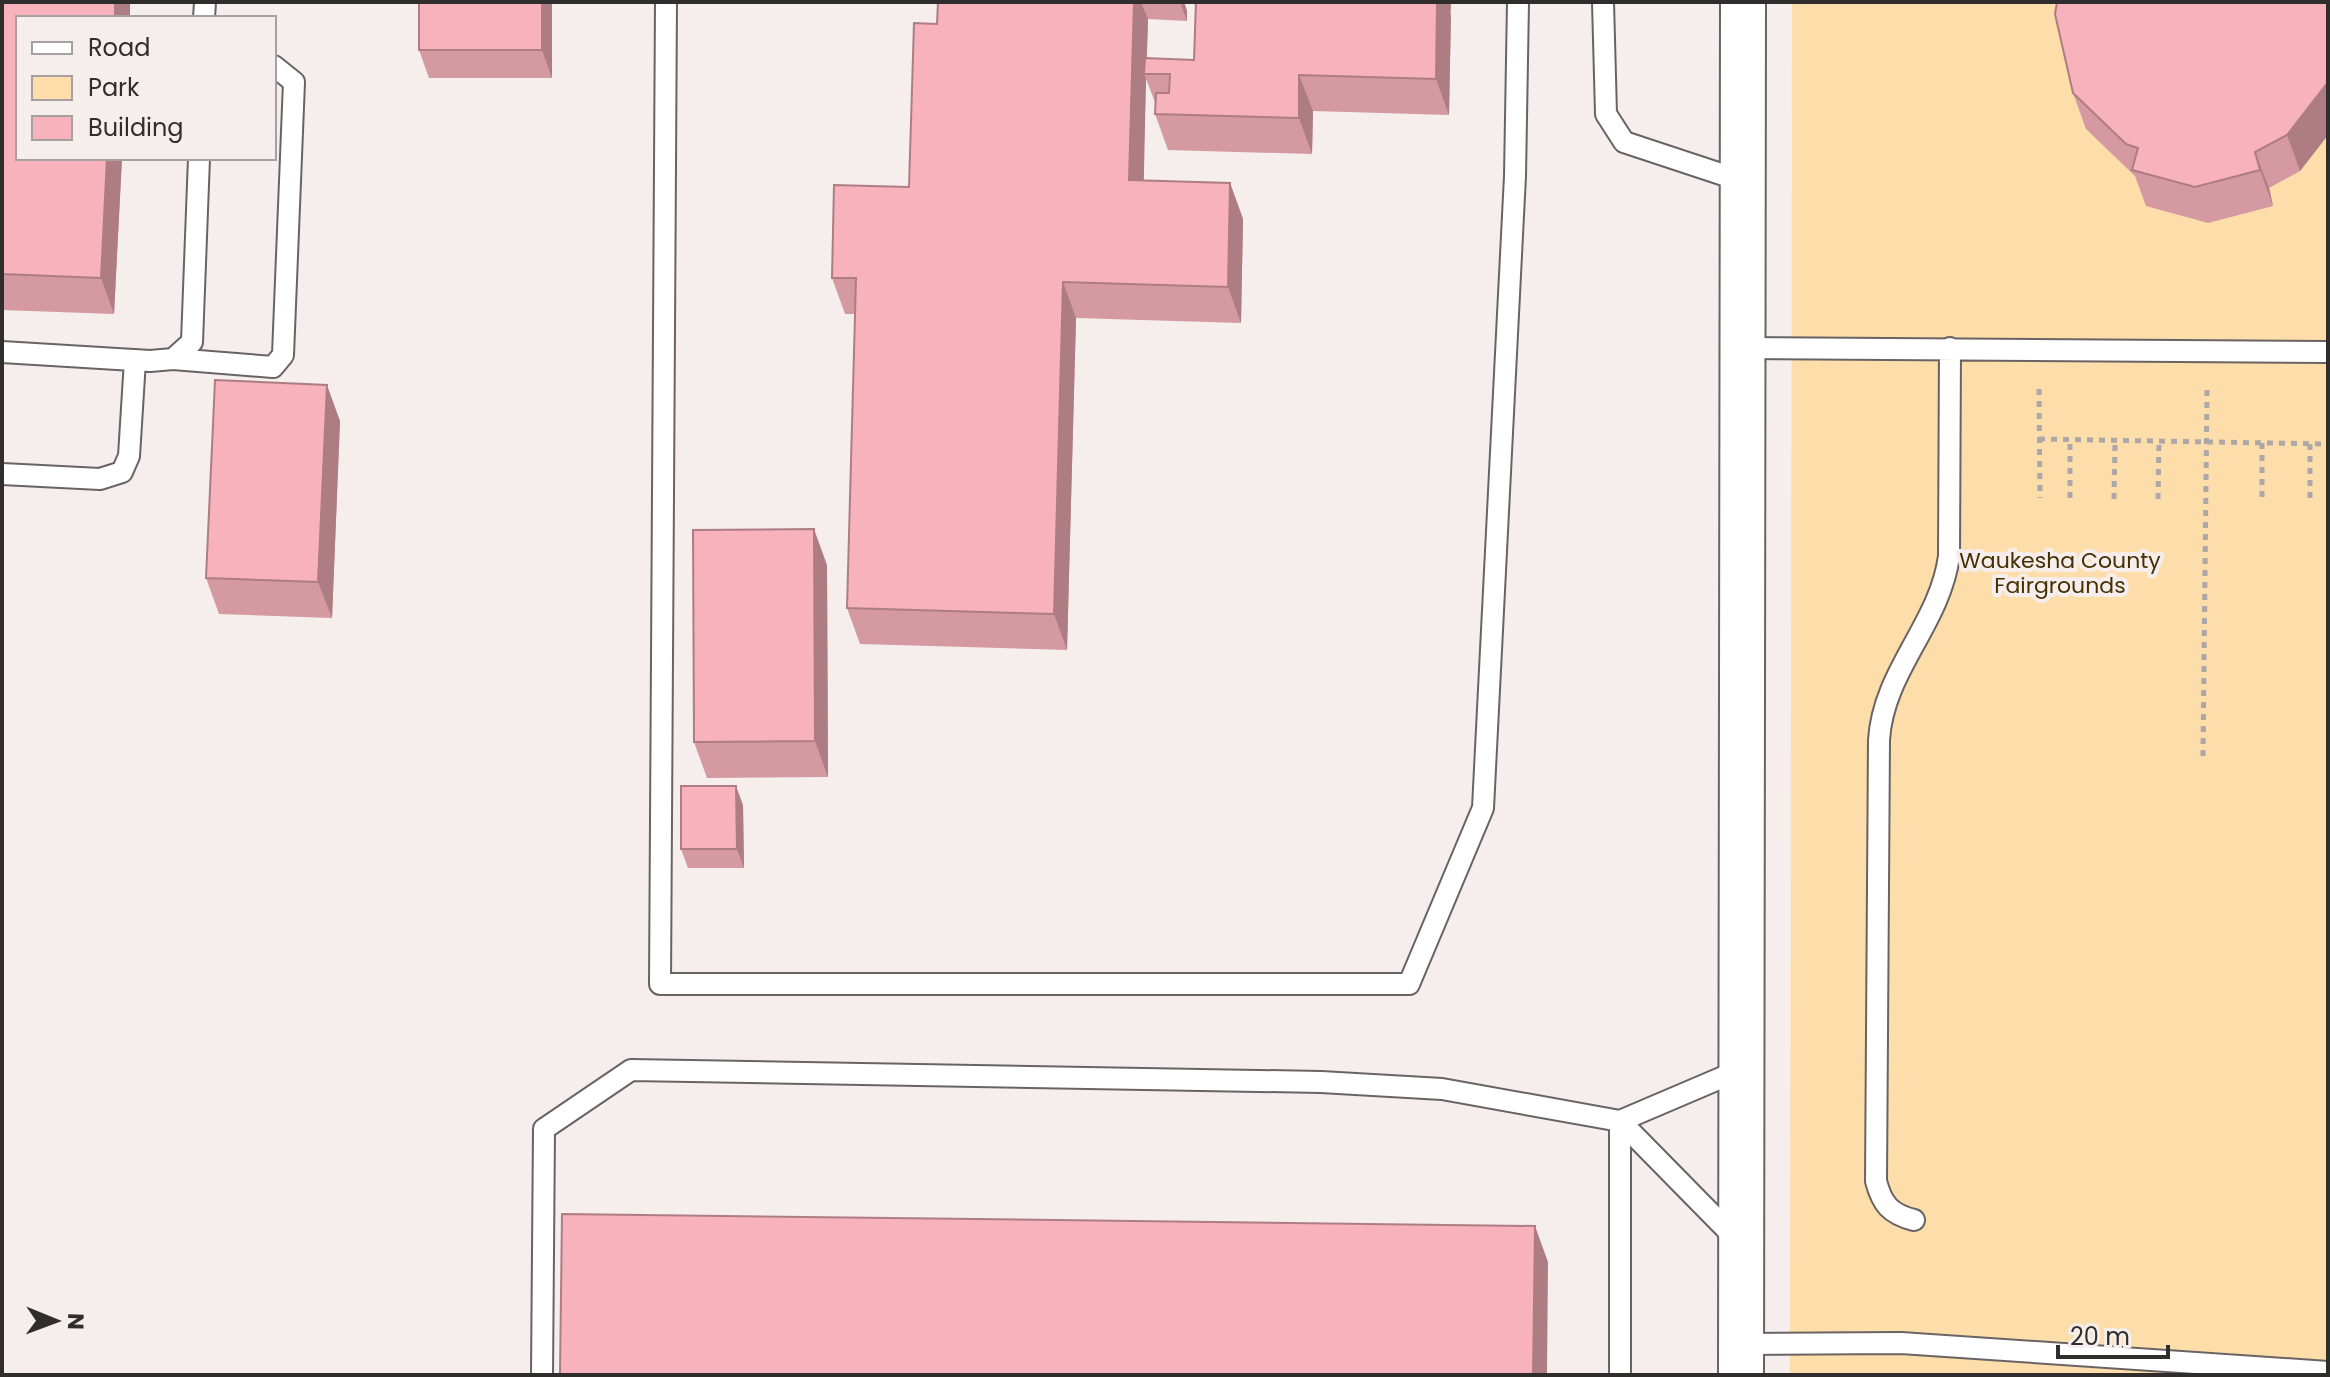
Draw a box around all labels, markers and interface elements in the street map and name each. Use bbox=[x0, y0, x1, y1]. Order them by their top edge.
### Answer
legend bbox=[16, 16, 276, 160]
text: Road bbox=[88, 31, 150, 64]
text: Park bbox=[88, 71, 140, 104]
text: Building bbox=[88, 111, 184, 144]
park label: Waukesha County Fairgrounds bbox=[1959, 545, 2161, 601]
north arrow bbox=[16, 1281, 96, 1361]
scale bar bbox=[2058, 1309, 2168, 1359]
text: N bbox=[60, 1313, 91, 1330]
text: 20 m bbox=[2070, 1320, 2130, 1353]

